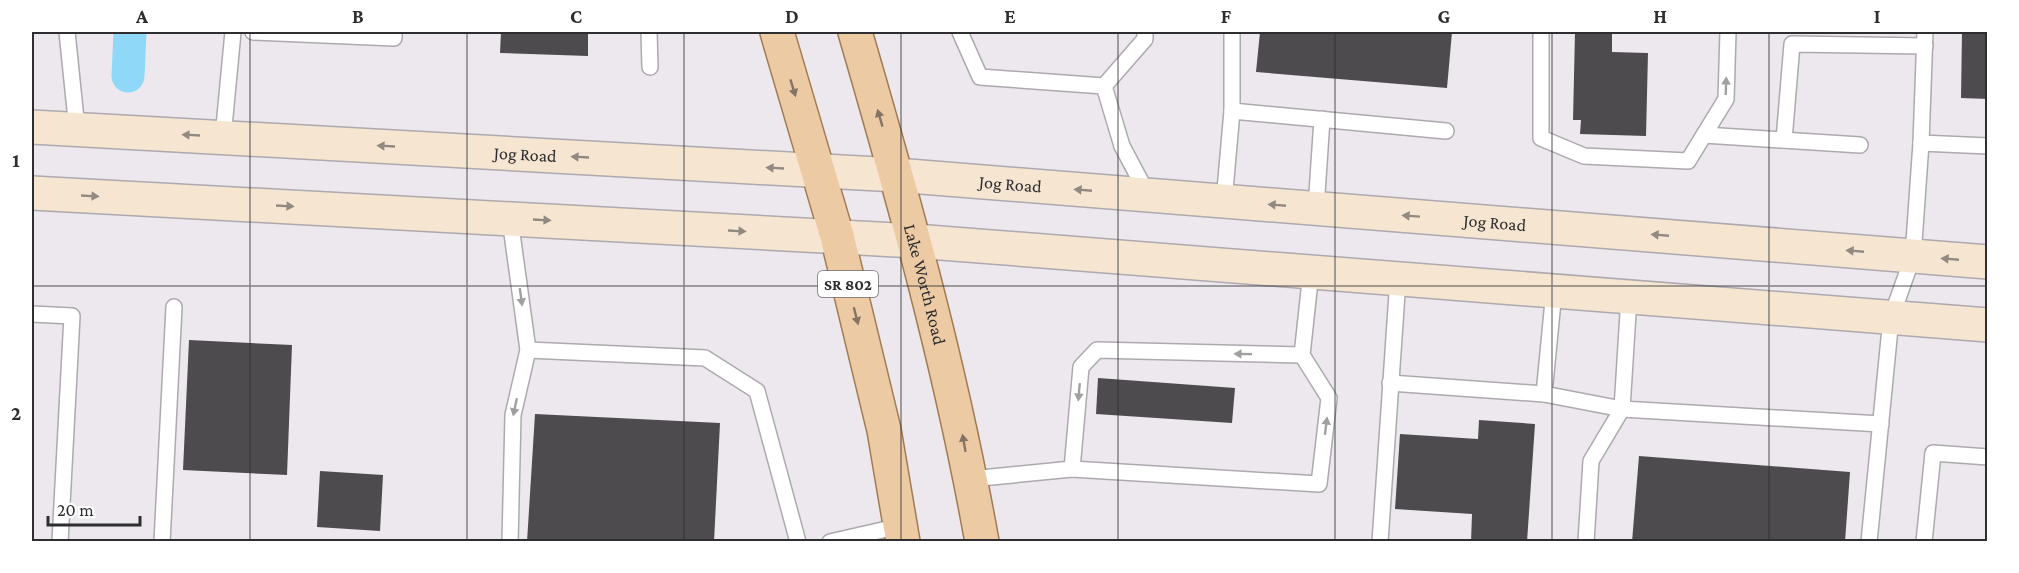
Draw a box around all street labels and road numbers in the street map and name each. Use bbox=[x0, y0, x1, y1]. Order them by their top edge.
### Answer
street label: Jog Road bbox=[491, 143, 558, 166]
street label: Jog Road bbox=[976, 171, 1043, 197]
street label: Jog Road bbox=[1461, 210, 1527, 235]
street label: Lake Worth Road bbox=[900, 222, 950, 347]
road number: SR 802 bbox=[818, 271, 878, 297]

